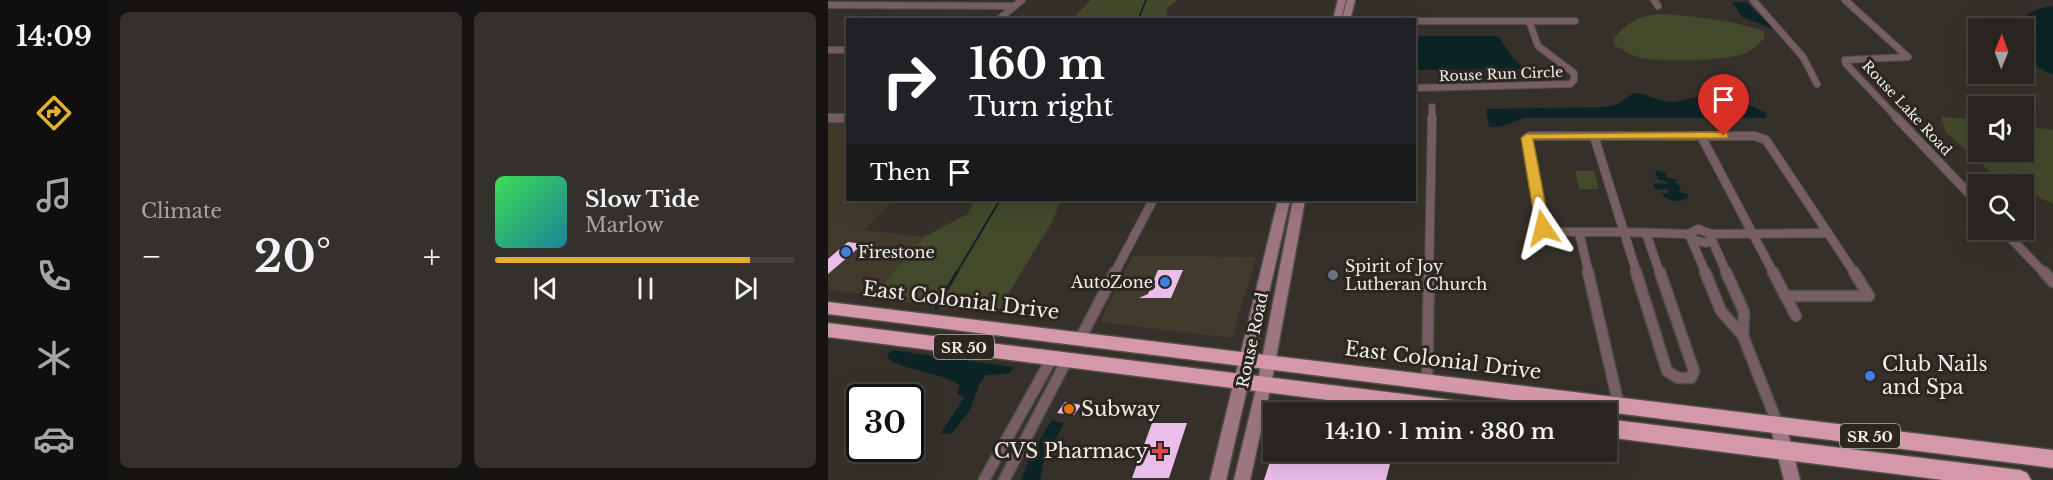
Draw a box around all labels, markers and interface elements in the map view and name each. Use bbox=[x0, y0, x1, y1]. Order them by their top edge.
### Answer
north arrow bbox=[1968, 18, 2034, 84]
map controls bbox=[1968, 18, 2034, 240]
text: 14:09 bbox=[16, 20, 92, 53]
text: 160 m bbox=[969, 38, 1105, 90]
icon: right bbox=[870, 42, 948, 120]
street label: Rouse Lake Road bbox=[1858, 57, 1956, 160]
street label: Rouse Run Circle bbox=[1438, 63, 1564, 85]
pin bbox=[1698, 74, 1749, 136]
icon: arrive bbox=[1707, 83, 1740, 116]
text: Turn right bbox=[969, 90, 1113, 123]
icon: directions bbox=[33, 92, 75, 134]
button: sound bbox=[1968, 96, 2034, 162]
icon: arrive bbox=[943, 156, 976, 189]
text: Then bbox=[870, 159, 931, 186]
icon: music bbox=[33, 174, 75, 216]
button: search bbox=[1968, 174, 2034, 240]
text: Slow Tide bbox=[585, 186, 700, 213]
position arrow bbox=[1511, 196, 1575, 260]
text: Climate bbox=[141, 199, 222, 223]
text: Marlow bbox=[585, 213, 664, 237]
text: 20° bbox=[254, 228, 331, 284]
text: − bbox=[141, 236, 162, 277]
text: + bbox=[423, 236, 441, 277]
place label: Firestone bbox=[858, 242, 935, 262]
marker: Firestone bbox=[839, 245, 853, 259]
icon: phone bbox=[33, 255, 75, 297]
place label: Spirit of Joy Lutheran Church bbox=[1345, 256, 1487, 294]
marker: Spirit of Joy Lutheran Church bbox=[1326, 268, 1340, 282]
icon: previous bbox=[529, 272, 562, 305]
icon: pause bbox=[629, 272, 662, 305]
icon: next bbox=[729, 272, 762, 305]
place label: AutoZone bbox=[1070, 272, 1153, 292]
marker: AutoZone bbox=[1158, 275, 1172, 289]
street label: East Colonial Drive bbox=[861, 276, 1061, 324]
street label: Rouse Road bbox=[1232, 290, 1272, 390]
road number: SR 50 bbox=[934, 335, 994, 359]
street label: East Colonial Drive bbox=[1343, 336, 1543, 384]
icon: climate bbox=[33, 337, 75, 379]
place label: Club Nails and Spa bbox=[1882, 352, 1988, 399]
marker: Club Nails and Spa bbox=[1863, 369, 1877, 383]
speed limit sign: 30 bbox=[846, 384, 924, 462]
place label: Subway bbox=[1081, 397, 1161, 421]
marker: Subway bbox=[1062, 402, 1076, 416]
icon: car bbox=[33, 418, 75, 460]
text: 14:10 · 1 min · 380 m bbox=[1325, 418, 1555, 445]
road number: SR 50 bbox=[1840, 424, 1900, 448]
place label: CVS Pharmacy bbox=[994, 439, 1148, 463]
marker: CVS Pharmacy bbox=[1153, 444, 1167, 458]

